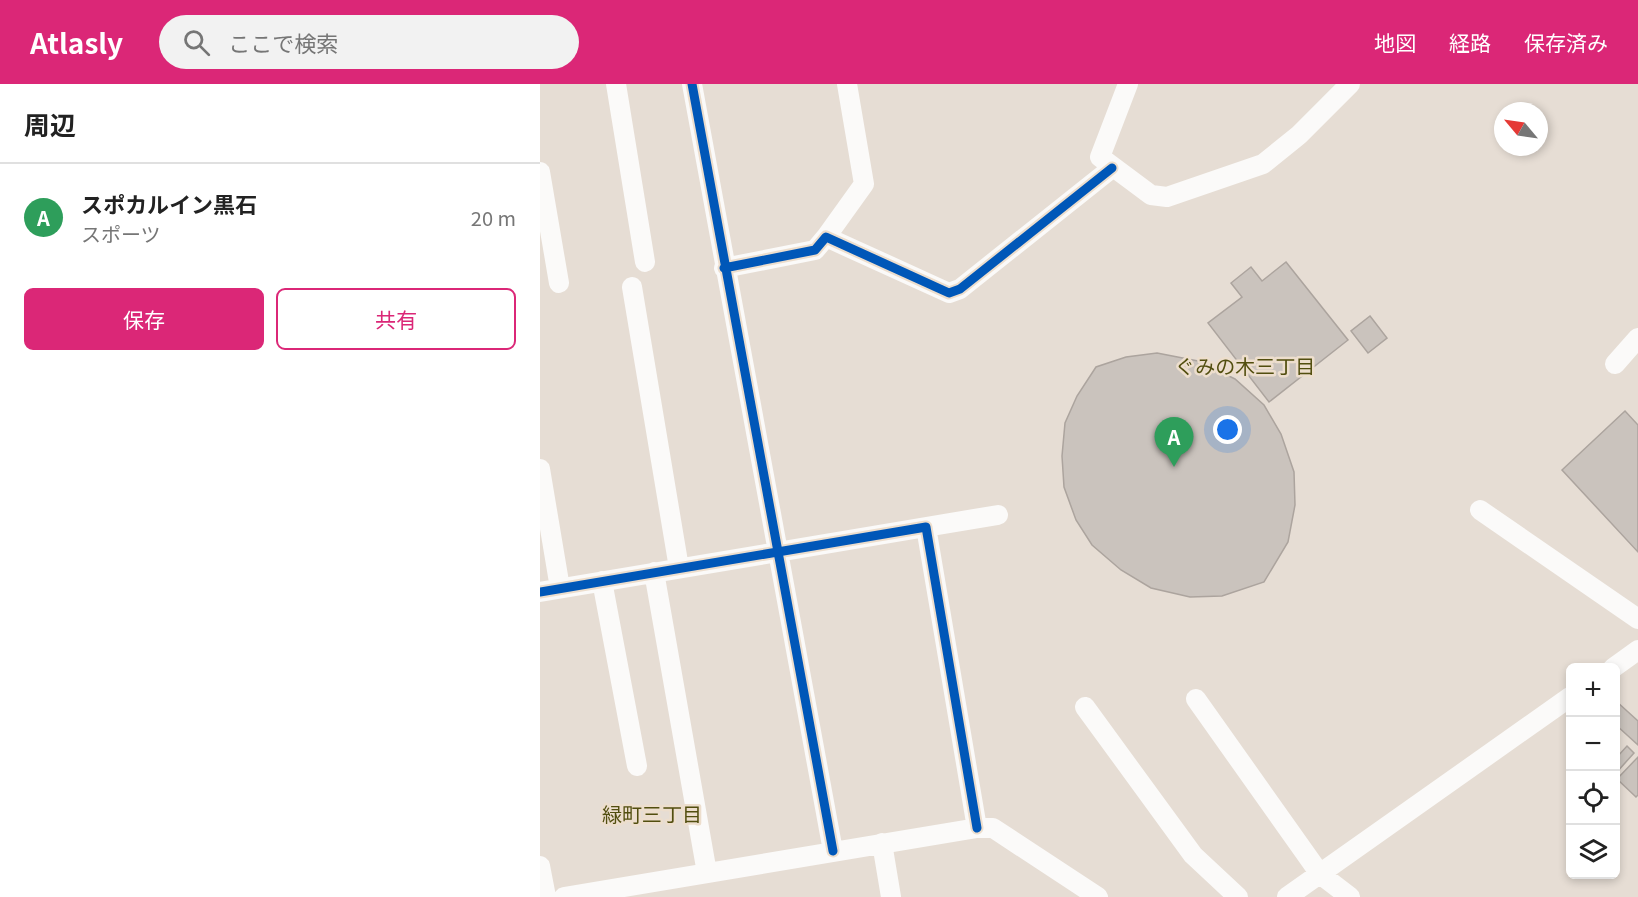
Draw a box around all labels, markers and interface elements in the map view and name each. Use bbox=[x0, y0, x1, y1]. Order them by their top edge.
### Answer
search box bbox=[159, 15, 579, 69]
text: Atlasly bbox=[30, 22, 123, 62]
icon: search bbox=[180, 26, 213, 59]
text: ここで検索 bbox=[228, 26, 338, 58]
text: 地図 bbox=[1374, 27, 1416, 57]
text: 経路 bbox=[1449, 27, 1491, 57]
text: 保存済み bbox=[1524, 27, 1608, 57]
north arrow bbox=[1494, 102, 1548, 156]
text: 周辺 bbox=[24, 105, 76, 142]
text: スポカルイン黒石 bbox=[81, 187, 257, 219]
text: A bbox=[37, 203, 50, 232]
text: 20 m bbox=[471, 203, 516, 232]
text: スポーツ bbox=[81, 219, 161, 248]
button: 保存 bbox=[24, 288, 264, 350]
button: 共有 bbox=[276, 288, 516, 350]
district label: ぐみの木三丁目 bbox=[1175, 351, 1315, 380]
your location bbox=[1213, 415, 1242, 444]
pin: A bbox=[1154, 418, 1194, 467]
map controls bbox=[1566, 663, 1620, 879]
button: + bbox=[1566, 663, 1620, 717]
button: − bbox=[1566, 717, 1620, 771]
button: locate bbox=[1566, 771, 1620, 825]
district label: 緑町三丁目 bbox=[602, 799, 702, 828]
button: layers bbox=[1566, 825, 1620, 879]

